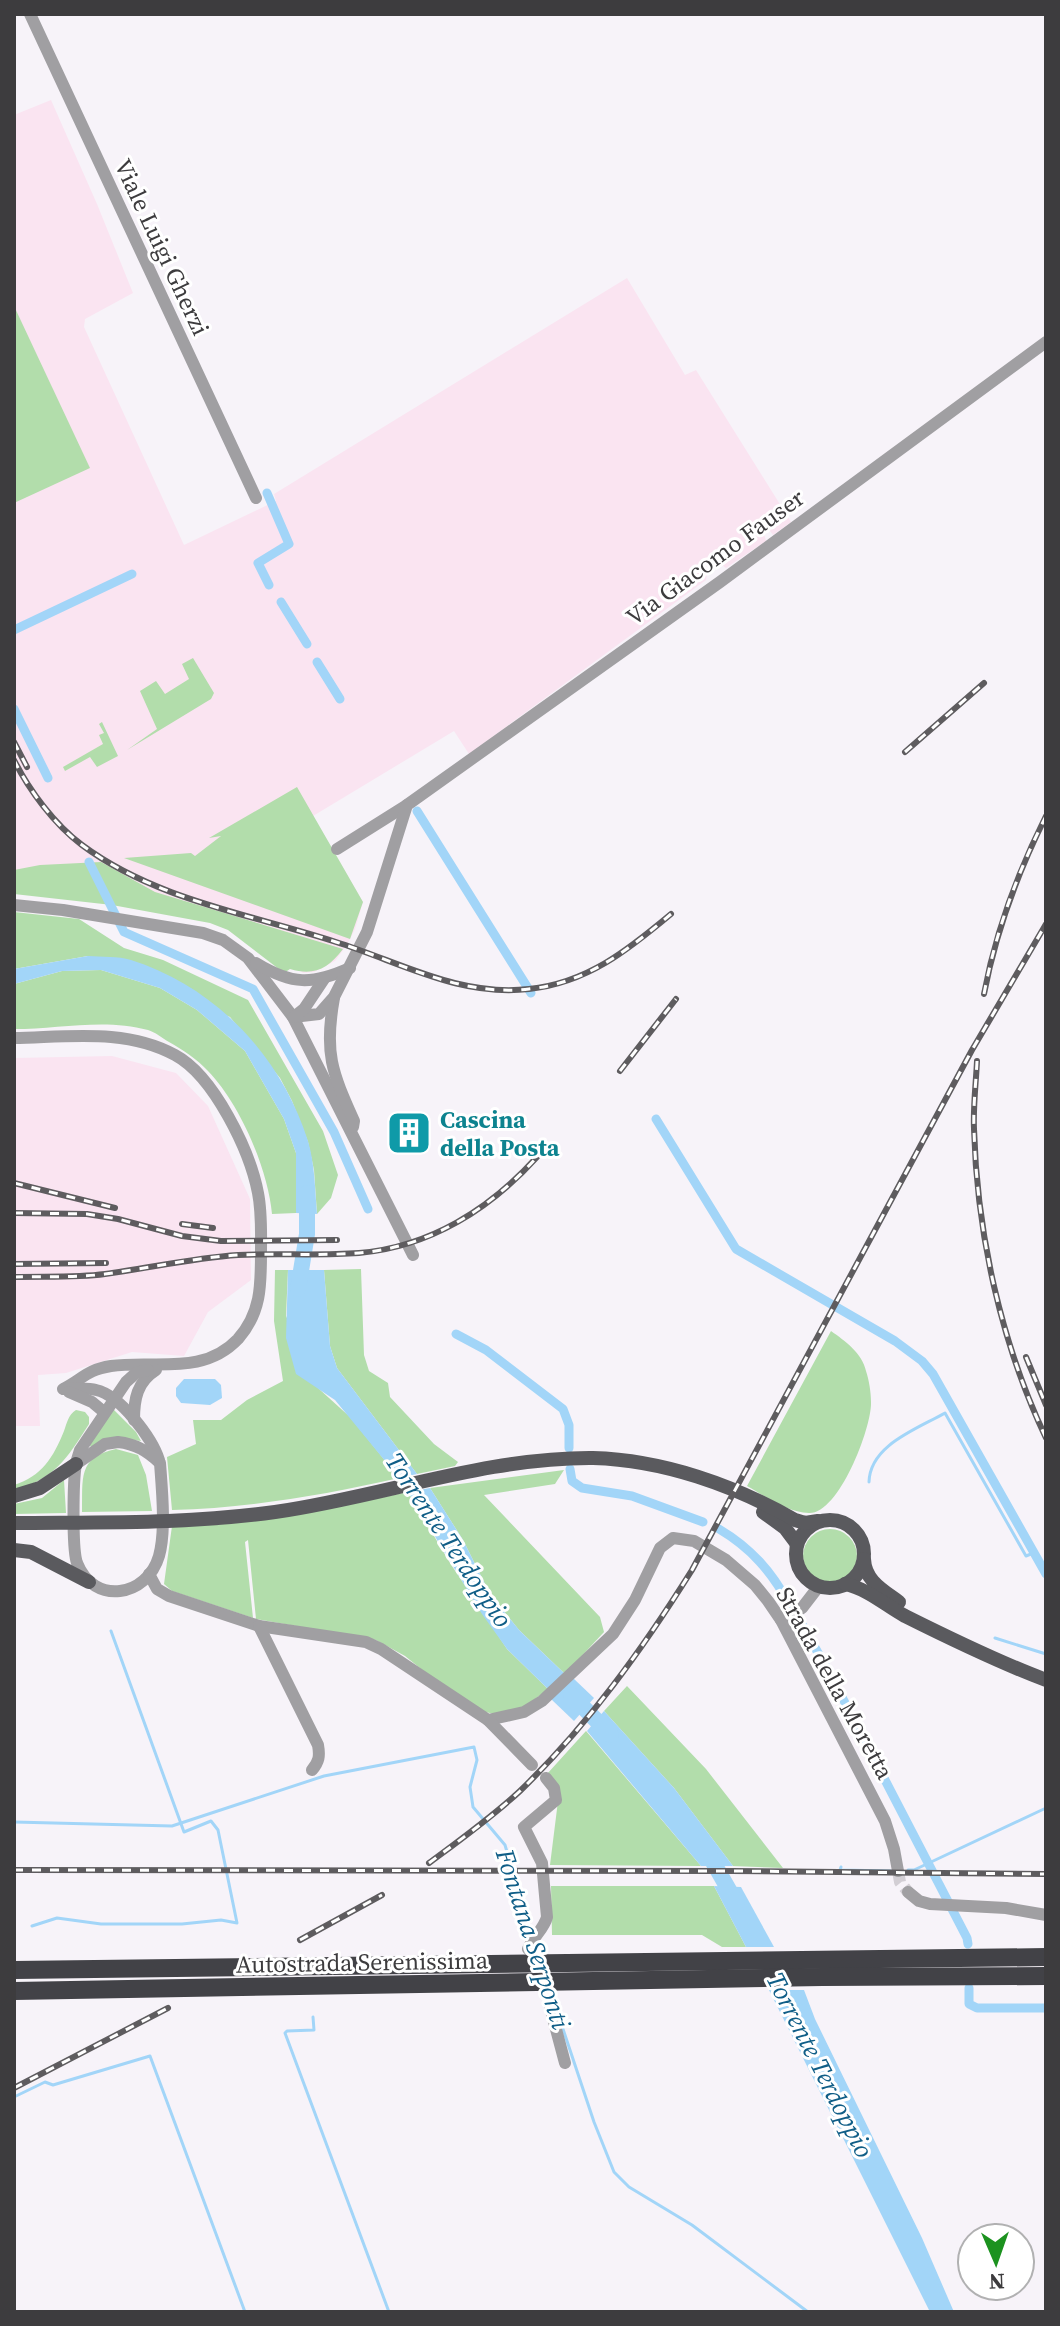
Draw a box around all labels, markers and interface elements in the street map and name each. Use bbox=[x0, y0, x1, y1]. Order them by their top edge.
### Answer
street label: Viale Luigi Gherzi bbox=[107, 153, 217, 341]
street label: Via Giacomo Fauser bbox=[619, 481, 811, 633]
place label: Cascina della Posta bbox=[440, 1103, 560, 1164]
building icon: Cascina della Posta bbox=[385, 1109, 433, 1157]
water label: Torrente Terdoppio bbox=[377, 1445, 521, 1635]
street label: Strada della Moretta bbox=[768, 1581, 902, 1786]
water label: Fontana Serponti bbox=[487, 1843, 579, 2034]
street label: Autostrada Serenissima bbox=[236, 1943, 489, 1981]
water label: Torrente Terdoppio bbox=[758, 1966, 882, 2164]
north arrow bbox=[956, 2222, 1036, 2302]
text: N bbox=[988, 2267, 1005, 2297]

